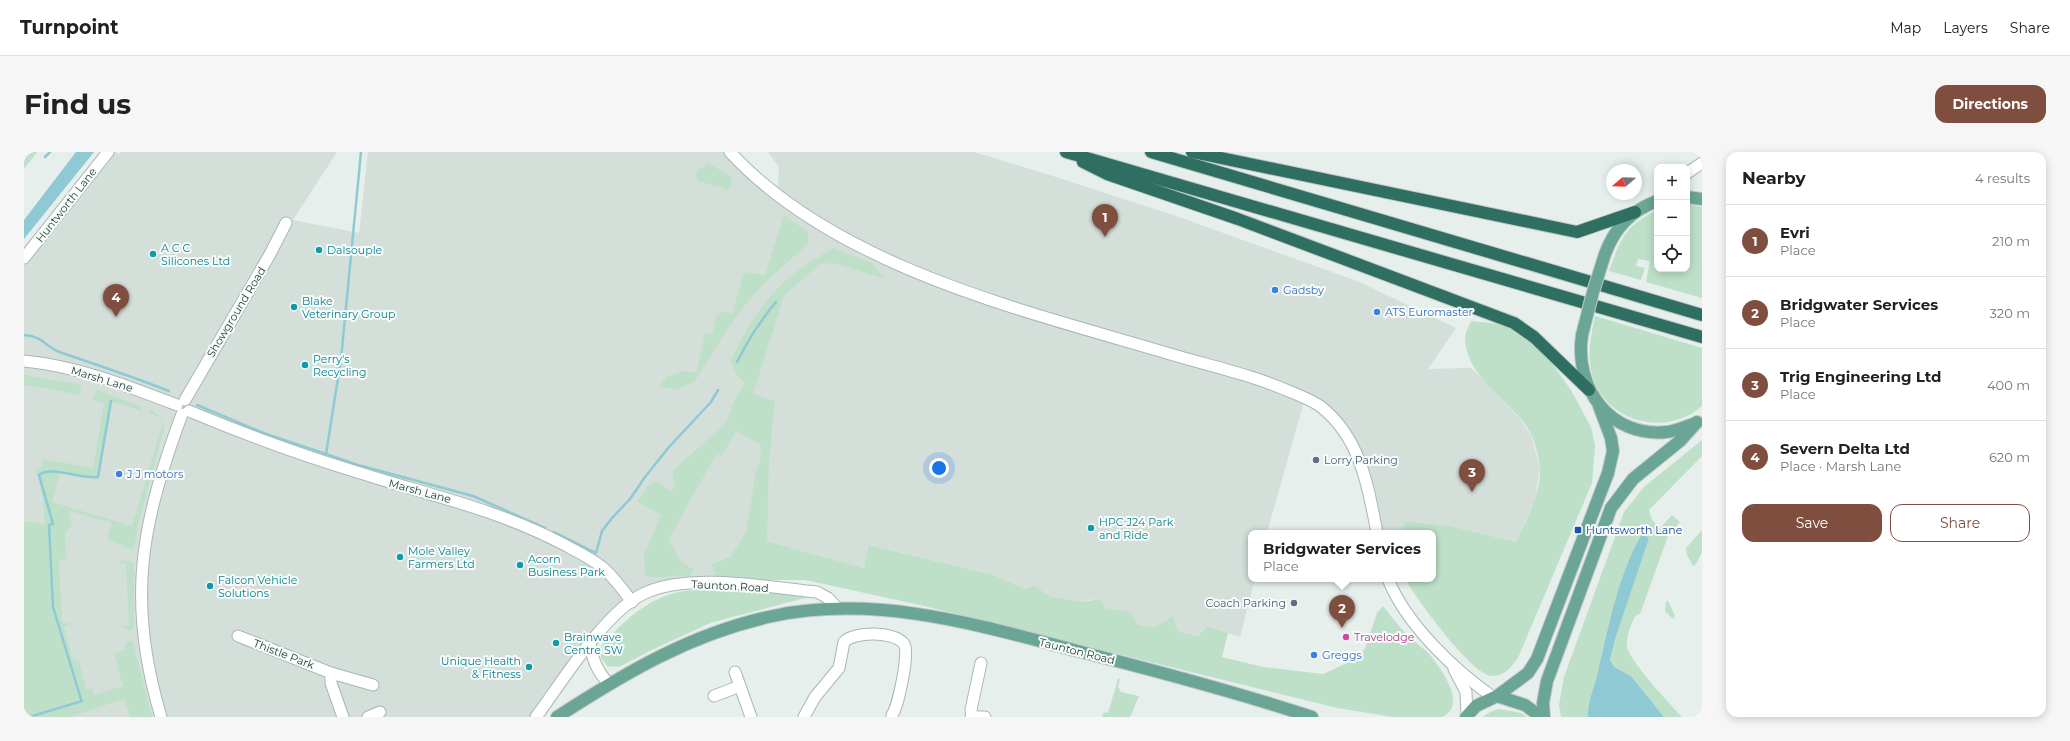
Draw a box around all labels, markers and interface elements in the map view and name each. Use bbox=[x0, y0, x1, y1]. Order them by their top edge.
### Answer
text: Turnpoint bbox=[20, 16, 119, 39]
text: Map bbox=[1890, 19, 1921, 37]
text: Layers bbox=[1943, 19, 1988, 37]
text: Share bbox=[2010, 19, 2050, 37]
button: Directions bbox=[1935, 85, 2046, 123]
text: Find us bbox=[24, 87, 131, 121]
north arrow bbox=[1606, 164, 1642, 200]
map controls bbox=[1654, 164, 1690, 272]
button: + bbox=[1654, 164, 1690, 200]
street label: Huntworth Lane bbox=[32, 165, 100, 245]
text: Nearby bbox=[1742, 168, 1806, 188]
text: 4 results bbox=[1975, 170, 2030, 186]
button: − bbox=[1654, 200, 1690, 236]
pin: 1 bbox=[1092, 204, 1118, 237]
text: Evri bbox=[1780, 223, 1810, 242]
text: 1 bbox=[1752, 233, 1758, 249]
text: 210 m bbox=[1992, 233, 2030, 249]
button: locate bbox=[1654, 236, 1690, 272]
place label: A C C Silicones Ltd bbox=[161, 241, 230, 268]
text: Place bbox=[1780, 242, 1816, 258]
place label: Dalsouple bbox=[327, 243, 383, 257]
marker: Dalsouple bbox=[314, 245, 324, 255]
marker: A C C Silicones Ltd bbox=[148, 249, 158, 259]
street label: Showground Road bbox=[203, 264, 269, 360]
place label: Gadsby bbox=[1283, 283, 1324, 297]
pin: 4 bbox=[103, 284, 129, 317]
marker: Gadsby bbox=[1270, 285, 1280, 295]
place label: Blake Veterinary Group bbox=[302, 294, 396, 321]
text: Bridgwater Services bbox=[1780, 295, 1938, 314]
marker: Blake Veterinary Group bbox=[289, 302, 299, 312]
place label: ATS Euromaster bbox=[1385, 305, 1473, 319]
text: 2 bbox=[1751, 305, 1759, 321]
text: 320 m bbox=[1990, 305, 2030, 321]
marker: ATS Euromaster bbox=[1372, 307, 1382, 317]
text: Place bbox=[1780, 314, 1816, 330]
place label: Perry's Recycling bbox=[313, 352, 367, 379]
marker: Perry's Recycling bbox=[300, 360, 310, 370]
street label: Marsh Lane bbox=[69, 363, 135, 395]
text: Trig Engineering Ltd bbox=[1780, 367, 1941, 386]
text: 3 bbox=[1751, 377, 1759, 393]
text: 400 m bbox=[1987, 377, 2030, 393]
text: Place bbox=[1780, 386, 1816, 402]
text: Severn Delta Ltd bbox=[1780, 439, 1910, 458]
text: 4 bbox=[1751, 449, 1759, 465]
text: 620 m bbox=[1989, 449, 2030, 465]
place label: Lorry Parking bbox=[1324, 453, 1398, 467]
marker: Lorry Parking bbox=[1311, 455, 1321, 465]
your location bbox=[929, 458, 949, 478]
text: Place · Marsh Lane bbox=[1780, 458, 1901, 474]
pin: 3 bbox=[1459, 459, 1485, 492]
place label: J J motors bbox=[126, 467, 184, 481]
marker: J J motors bbox=[114, 469, 124, 479]
street label: Marsh Lane bbox=[387, 476, 453, 506]
button: Save bbox=[1742, 504, 1882, 542]
button: Share bbox=[1890, 504, 2030, 542]
place label: HPC J24 Park and Ride bbox=[1099, 515, 1174, 542]
marker: HPC J24 Park and Ride bbox=[1086, 523, 1096, 533]
place label: Huntsworth Lane bbox=[1586, 523, 1683, 537]
marker: Huntsworth Lane bbox=[1573, 525, 1583, 535]
popup bbox=[1248, 530, 1436, 582]
text: Bridgwater Services bbox=[1263, 539, 1421, 558]
place label: Mole Valley Farmers Ltd bbox=[408, 544, 475, 571]
marker: Mole Valley Farmers Ltd bbox=[395, 552, 405, 562]
place label: Acorn Business Park bbox=[528, 552, 605, 579]
text: Place bbox=[1263, 558, 1299, 574]
marker: Acorn Business Park bbox=[515, 560, 525, 570]
place label: Falcon Vehicle Solutions bbox=[218, 573, 298, 600]
street label: Taunton Road bbox=[691, 577, 769, 595]
marker: Falcon Vehicle Solutions bbox=[205, 581, 215, 591]
pin: 2 bbox=[1329, 595, 1355, 628]
place label: Coach Parking bbox=[1206, 596, 1286, 610]
marker: Coach Parking bbox=[1289, 598, 1299, 608]
place label: Brainwave Centre SW bbox=[564, 630, 623, 657]
place label: Travelodge bbox=[1354, 630, 1415, 644]
marker: Travelodge bbox=[1341, 632, 1351, 642]
street label: Taunton Road bbox=[1038, 635, 1116, 667]
street label: Thistle Park bbox=[252, 636, 317, 672]
marker: Brainwave Centre SW bbox=[551, 638, 561, 648]
place label: Greggs bbox=[1322, 648, 1362, 662]
marker: Greggs bbox=[1309, 650, 1319, 660]
place label: Unique Health & Fitness bbox=[441, 654, 522, 681]
marker: Unique Health & Fitness bbox=[524, 662, 534, 672]

